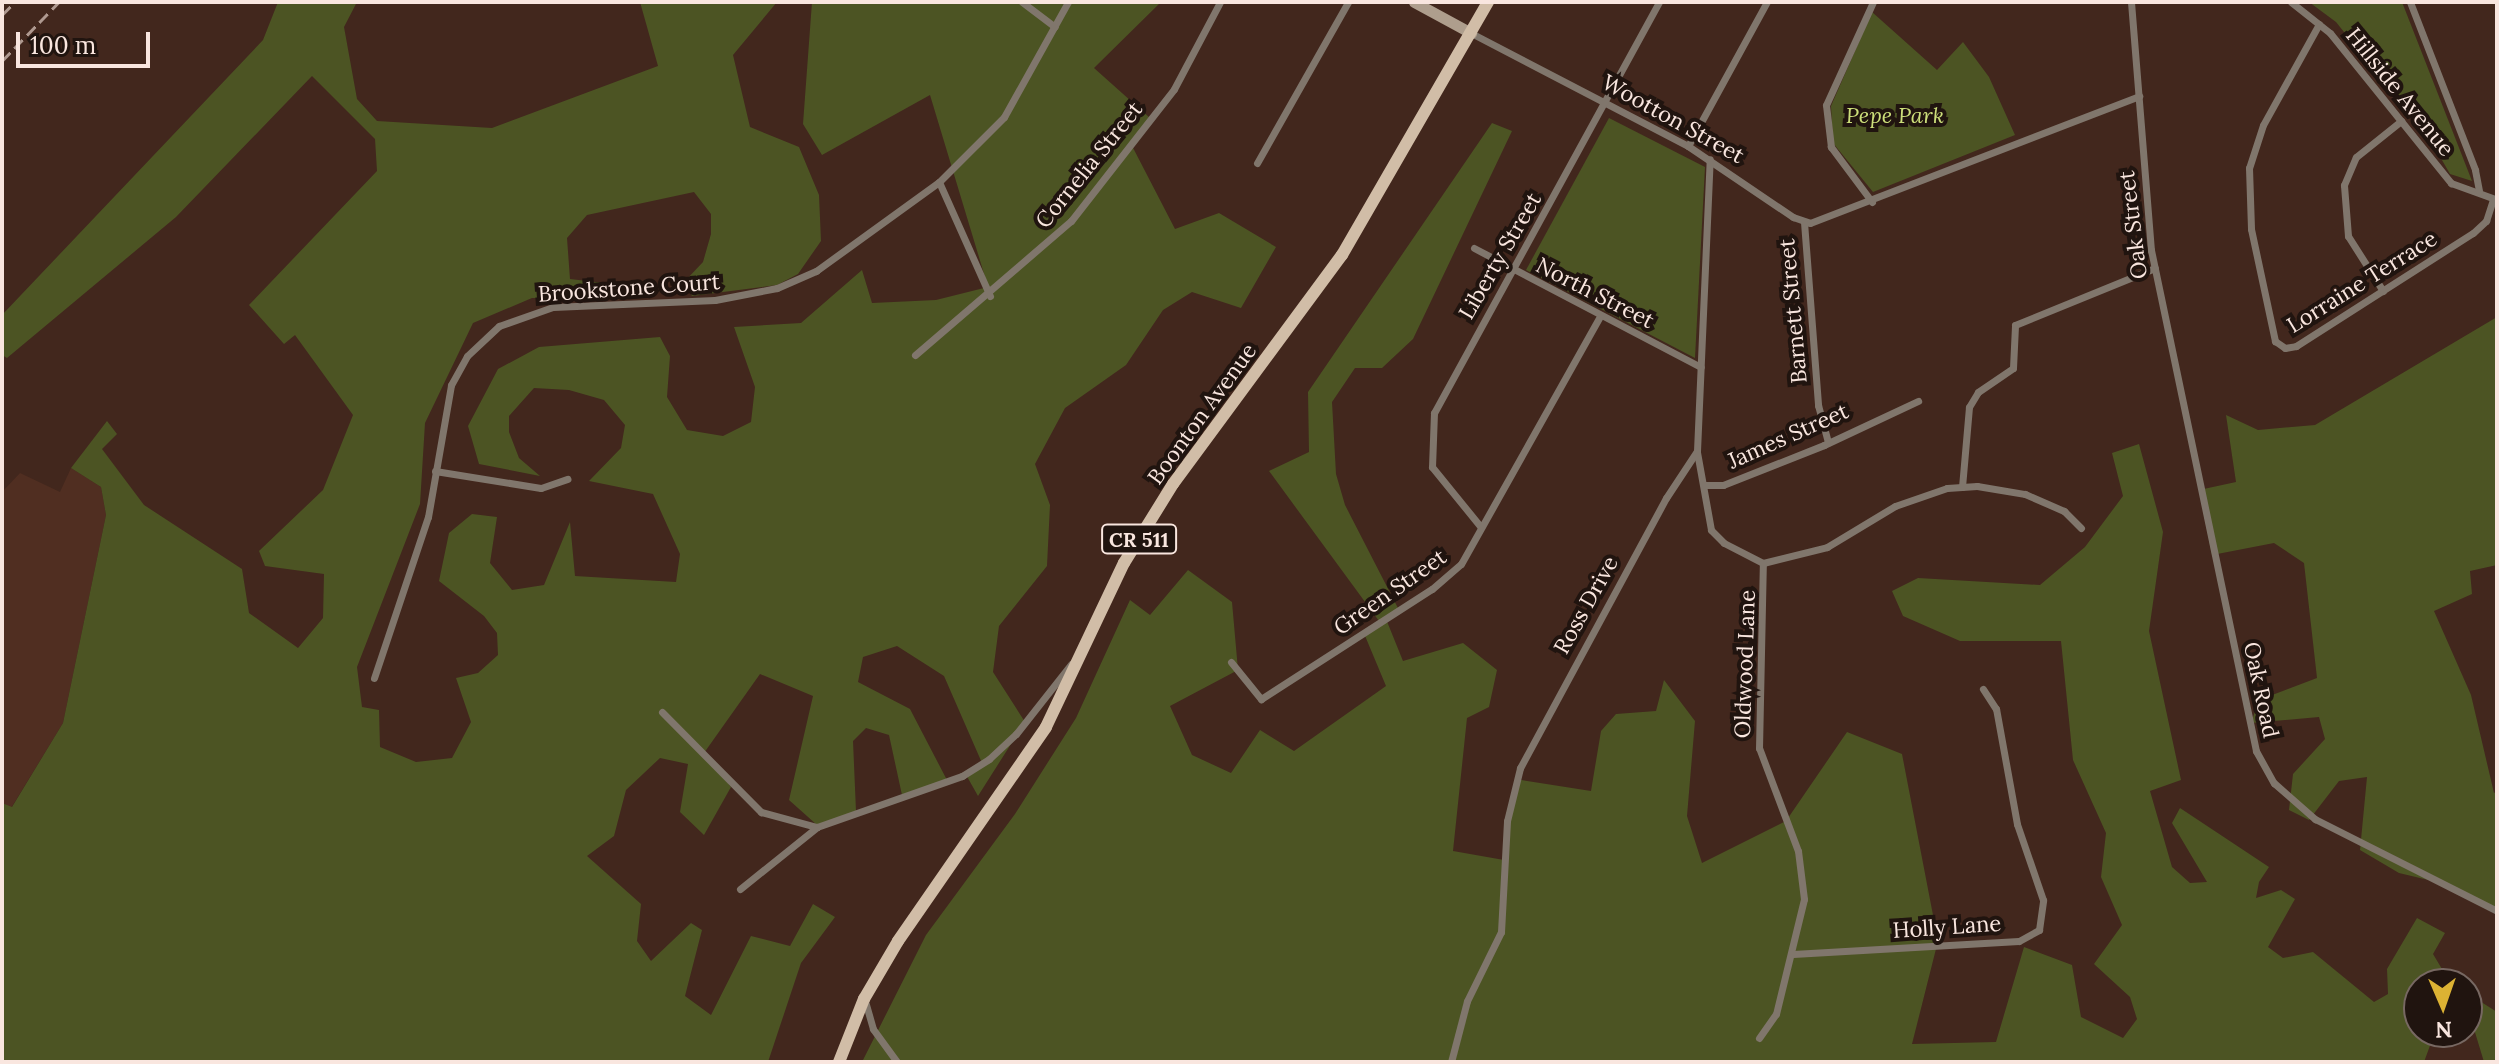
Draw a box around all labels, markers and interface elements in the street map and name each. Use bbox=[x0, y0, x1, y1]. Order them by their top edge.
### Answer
scale bar bbox=[20, 16, 154, 66]
street label: Hillside Avenue bbox=[2340, 23, 2460, 161]
text: 100 m bbox=[30, 30, 96, 61]
street label: Wootton Street bbox=[1597, 69, 1749, 169]
street label: Cornelia Street bbox=[1030, 97, 1148, 233]
park label: Pepe Park bbox=[1846, 103, 1944, 129]
street label: Oak Street bbox=[2113, 169, 2153, 281]
street label: Liberty Street bbox=[1453, 188, 1547, 324]
street label: Lorraine Terrace bbox=[2282, 225, 2442, 339]
street label: Barnett Street bbox=[1774, 238, 1812, 384]
street label: North Street bbox=[1532, 252, 1658, 334]
street label: Brookstone Court bbox=[537, 268, 721, 308]
street label: Boonton Avenue bbox=[1142, 338, 1262, 490]
street label: James Street bbox=[1724, 398, 1852, 474]
road number: CR 511 bbox=[1101, 523, 1177, 555]
street label: Green Street bbox=[1329, 544, 1451, 640]
street label: Ross Drive bbox=[1548, 551, 1624, 659]
street label: Oldwood Lane bbox=[1729, 589, 1761, 739]
street label: Oak Road bbox=[2238, 640, 2284, 740]
street label: Holly Lane bbox=[1892, 910, 2002, 944]
north arrow bbox=[2403, 968, 2483, 1048]
text: N bbox=[2435, 1016, 2453, 1044]

